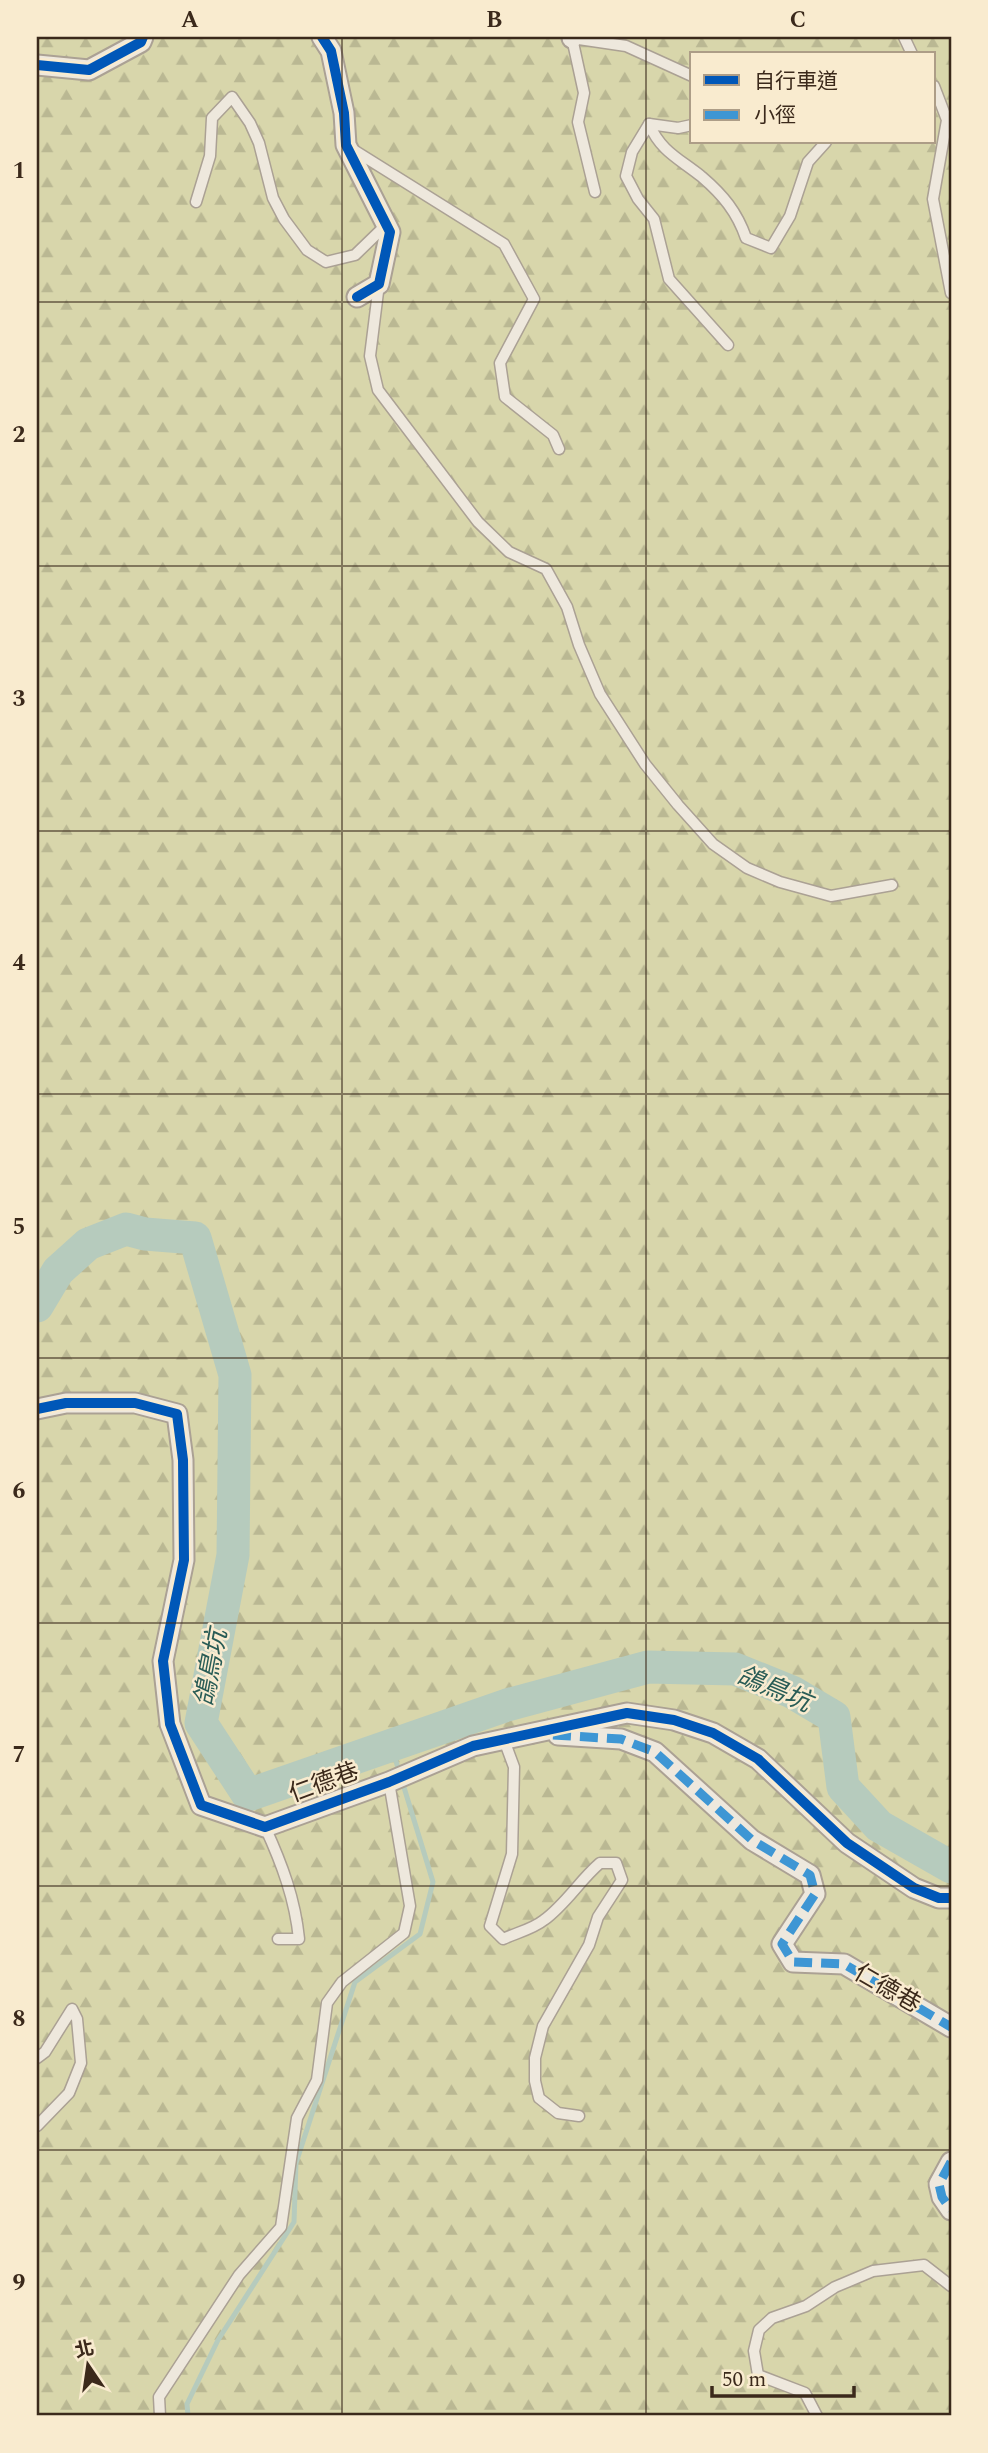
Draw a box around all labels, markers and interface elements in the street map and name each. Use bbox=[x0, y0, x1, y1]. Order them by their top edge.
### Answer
text: A bbox=[181, 3, 199, 38]
text: B bbox=[486, 3, 502, 38]
text: C bbox=[790, 3, 806, 38]
legend bbox=[690, 52, 936, 144]
text: 自行車道 bbox=[754, 66, 838, 98]
text: 小徑 bbox=[754, 100, 796, 132]
text: 1 bbox=[13, 154, 25, 189]
text: 2 bbox=[13, 418, 26, 453]
text: 3 bbox=[13, 682, 26, 717]
text: 4 bbox=[13, 946, 26, 981]
text: 5 bbox=[13, 1210, 25, 1245]
text: 6 bbox=[13, 1474, 26, 1509]
water label: 鴿鳥坑 bbox=[184, 1622, 239, 1710]
water label: 鴿鳥坑 bbox=[730, 1655, 821, 1724]
text: 7 bbox=[13, 1738, 25, 1773]
street label: 仁德巷 bbox=[284, 1754, 364, 1812]
street label: 仁德巷 bbox=[847, 1955, 927, 2023]
text: 8 bbox=[13, 2002, 25, 2037]
text: 9 bbox=[13, 2266, 26, 2301]
north arrow bbox=[52, 2330, 122, 2400]
text: 北 bbox=[72, 2334, 97, 2366]
scale bar bbox=[712, 2355, 853, 2399]
text: 50 m bbox=[722, 2364, 766, 2396]

